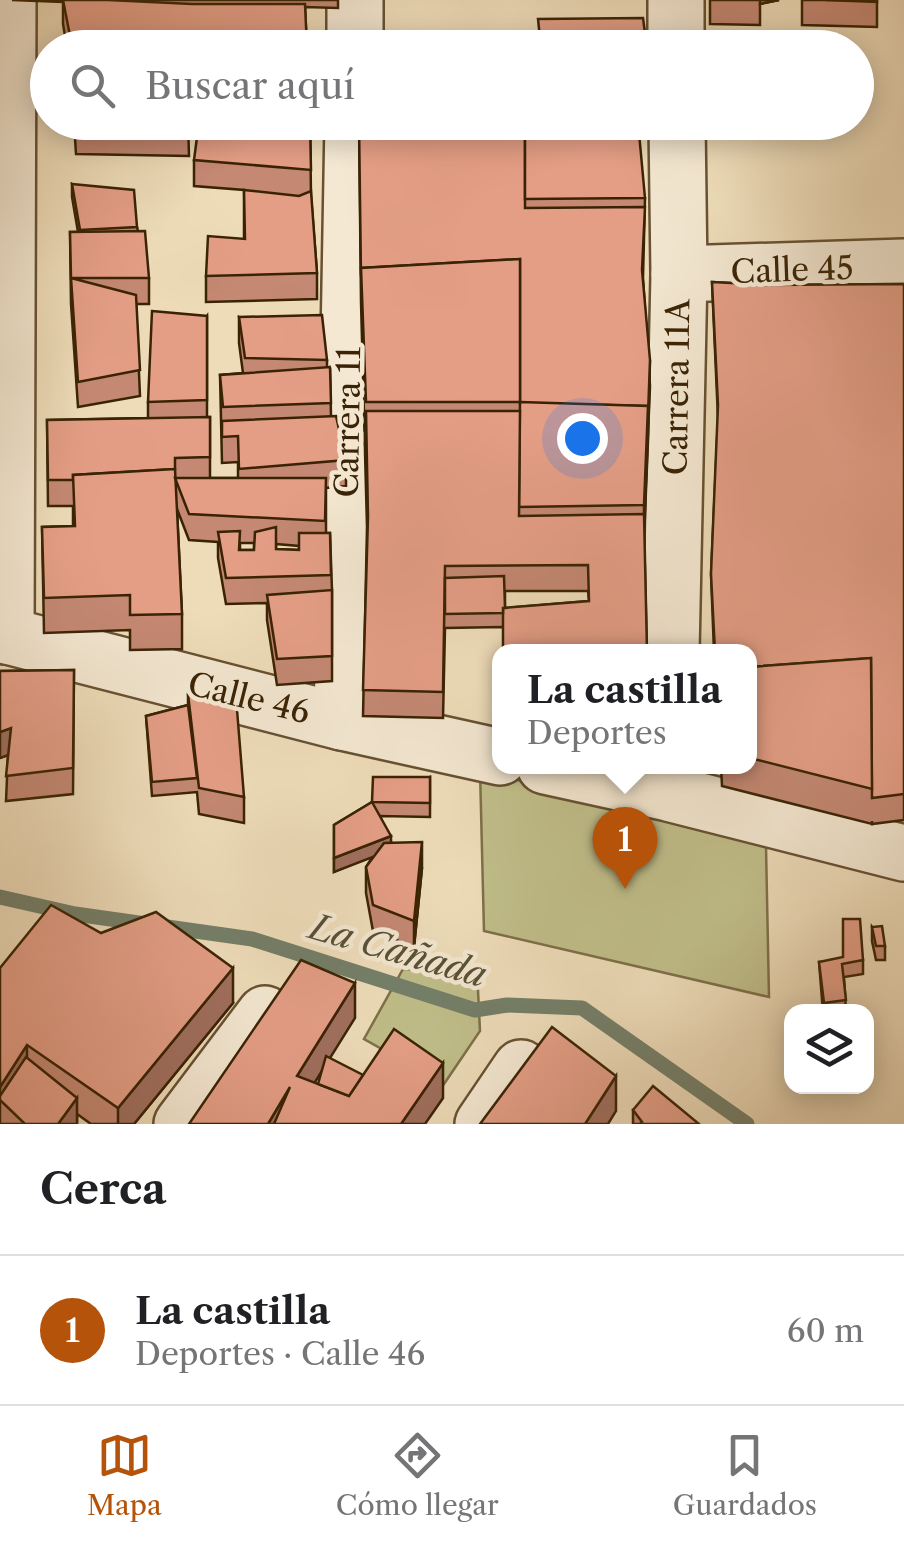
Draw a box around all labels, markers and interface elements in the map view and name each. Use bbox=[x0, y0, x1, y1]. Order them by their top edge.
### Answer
search box bbox=[30, 30, 874, 140]
icon: search bbox=[65, 58, 120, 113]
text: Buscar aquí bbox=[145, 62, 355, 109]
street label: Calle 45 bbox=[730, 248, 854, 291]
street label: Carrera 11A bbox=[655, 297, 698, 476]
street label: Carrera 11 bbox=[327, 346, 368, 498]
your location bbox=[557, 413, 608, 464]
popup bbox=[492, 644, 757, 774]
street label: Calle 46 bbox=[184, 664, 314, 731]
text: La castilla bbox=[527, 666, 722, 713]
text: Deportes bbox=[527, 713, 667, 752]
pin: 1 bbox=[592, 806, 658, 889]
water label: La Cañada bbox=[302, 904, 492, 996]
map controls bbox=[784, 1004, 874, 1094]
button: layers bbox=[784, 1004, 874, 1094]
text: Cerca bbox=[40, 1163, 166, 1215]
text: La castilla bbox=[135, 1287, 330, 1334]
text: 1 bbox=[65, 1311, 80, 1350]
text: 60 m bbox=[787, 1311, 864, 1350]
text: Deportes · Calle 46 bbox=[135, 1334, 425, 1373]
tab: Mapa bbox=[87, 1428, 162, 1522]
tab: Cómo llegar bbox=[336, 1428, 499, 1522]
tab: Guardados bbox=[673, 1428, 817, 1522]

